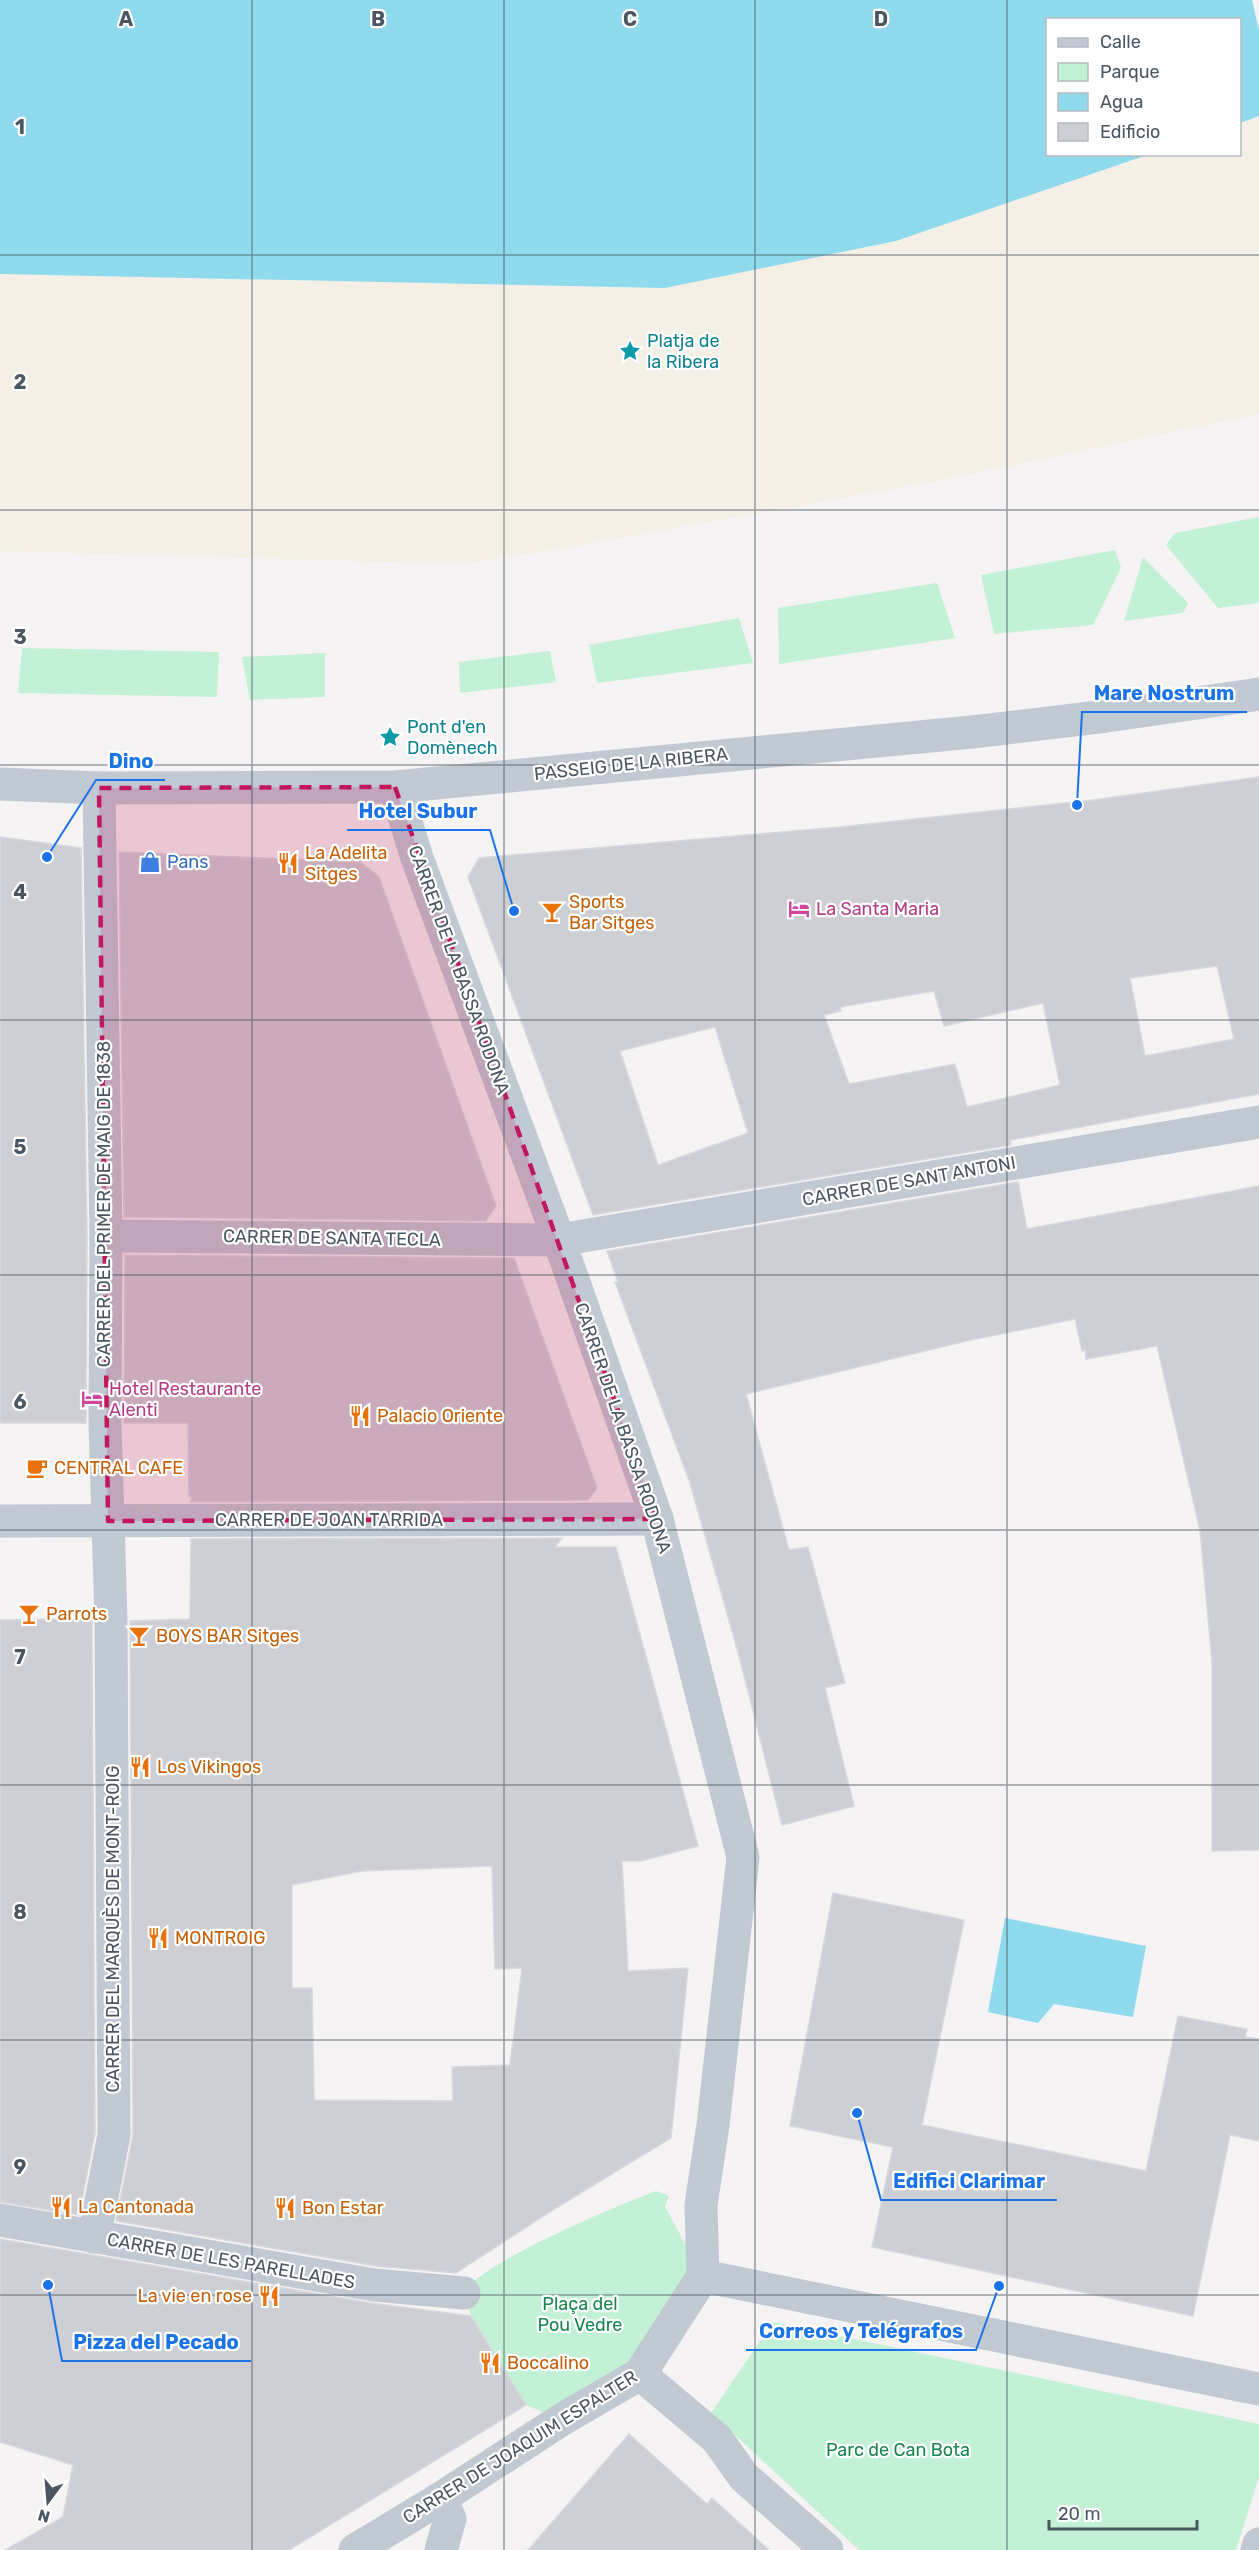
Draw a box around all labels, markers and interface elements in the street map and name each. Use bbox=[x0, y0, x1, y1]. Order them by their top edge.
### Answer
text: A bbox=[119, 7, 134, 31]
text: B bbox=[371, 7, 385, 31]
text: C bbox=[623, 7, 637, 31]
text: D bbox=[874, 7, 888, 31]
legend bbox=[1046, 18, 1241, 156]
text: Calle bbox=[1100, 31, 1141, 53]
text: Parque bbox=[1100, 61, 1160, 83]
text: Agua bbox=[1100, 91, 1143, 113]
text: 1 bbox=[15, 115, 25, 139]
text: Edificio bbox=[1100, 121, 1160, 143]
place label: Platja de la Ribera bbox=[647, 330, 720, 373]
place icon: Platja de la Ribera bbox=[618, 339, 642, 363]
text: 2 bbox=[14, 370, 27, 394]
text: 3 bbox=[13, 625, 27, 649]
callout: Mare Nostrum bbox=[1082, 674, 1247, 712]
text: Mare Nostrum bbox=[1094, 681, 1234, 705]
place label: Pont d'en Domènech bbox=[407, 716, 498, 759]
place icon: Pont d'en Domènech bbox=[378, 725, 402, 749]
callout: Dino bbox=[96, 742, 165, 780]
street label: PASSEIG DE LA RIBERA bbox=[533, 743, 729, 785]
text: Dino bbox=[108, 749, 154, 773]
callout: Hotel Subur bbox=[347, 792, 490, 830]
text: Hotel Subur bbox=[359, 799, 477, 823]
place label: La Adelita Sitges bbox=[305, 842, 387, 885]
street label: CARRER DE LA BASSA RODONA bbox=[404, 842, 514, 1098]
shop icon: Pans bbox=[138, 850, 162, 874]
place label: Pans bbox=[167, 851, 208, 873]
restaurant icon: La Adelita Sitges bbox=[276, 851, 300, 875]
text: 4 bbox=[13, 880, 27, 904]
place label: Sports Bar Sitges bbox=[569, 891, 654, 934]
hotel icon: La Santa Maria bbox=[787, 897, 811, 921]
place label: La Santa Maria bbox=[816, 898, 939, 920]
bar icon: Sports Bar Sitges bbox=[540, 900, 564, 924]
street label: CARRER DEL PRIMER DE MAIG DE 1838 bbox=[93, 1041, 115, 1367]
text: 5 bbox=[14, 1135, 27, 1159]
street label: CARRER DE SANT ANTONI bbox=[801, 1151, 1017, 1211]
street label: CARRER DE SANTA TECLA bbox=[223, 1225, 441, 1251]
street label: CARRER DE LA BASSA RODONA bbox=[570, 1300, 676, 1556]
place label: Hotel Restaurante Alenti bbox=[109, 1378, 261, 1421]
hotel icon: Hotel Restaurante Alenti bbox=[80, 1387, 104, 1411]
text: 6 bbox=[13, 1390, 27, 1414]
restaurant icon: Palacio Oriente bbox=[348, 1404, 372, 1428]
place label: Palacio Oriente bbox=[377, 1405, 503, 1427]
cafe icon: CENTRAL CAFE bbox=[25, 1456, 49, 1480]
place label: CENTRAL CAFE bbox=[54, 1457, 183, 1479]
street label: CARRER DE JOAN TARRIDA bbox=[215, 1509, 443, 1531]
bar icon: Parrots bbox=[17, 1602, 41, 1626]
place label: Parrots bbox=[46, 1603, 107, 1625]
bar icon: BOYS BAR Sitges bbox=[127, 1624, 151, 1648]
place label: BOYS BAR Sitges bbox=[156, 1625, 299, 1647]
text: 7 bbox=[14, 1645, 26, 1669]
restaurant icon: Los Vikingos bbox=[128, 1755, 152, 1779]
place label: Los Vikingos bbox=[157, 1756, 261, 1778]
street label: CARRER DEL MARQUÈS DE MONT-ROIG bbox=[102, 1765, 124, 2093]
text: 8 bbox=[13, 1900, 27, 1924]
restaurant icon: MONTROIG bbox=[146, 1926, 170, 1950]
place label: MONTROIG bbox=[175, 1927, 266, 1949]
text: 9 bbox=[14, 2155, 27, 2179]
callout: Edifici Clarimar bbox=[881, 2162, 1057, 2200]
text: Edifici Clarimar bbox=[893, 2169, 1045, 2193]
restaurant icon: La Cantonada bbox=[49, 2195, 73, 2219]
place label: La Cantonada bbox=[78, 2196, 194, 2218]
restaurant icon: Bon Estar bbox=[273, 2196, 297, 2220]
place label: Bon Estar bbox=[302, 2197, 384, 2219]
street label: CARRER DE LES PARELLADES bbox=[105, 2228, 357, 2294]
restaurant icon: La vie en rose bbox=[257, 2284, 281, 2308]
place label: La vie en rose bbox=[138, 2285, 252, 2307]
park label: Plaça del Pou Vedre bbox=[538, 2293, 622, 2336]
callout: Correos y Telégrafos bbox=[746, 2312, 976, 2350]
text: Correos y Telégrafos bbox=[759, 2319, 963, 2343]
callout: Pizza del Pecado bbox=[62, 2323, 251, 2361]
text: Pizza del Pecado bbox=[73, 2330, 239, 2354]
restaurant icon: Boccalino bbox=[478, 2351, 502, 2375]
place label: Boccalino bbox=[507, 2352, 589, 2374]
street label: CARRER DE JOAQUIM ESPALTER bbox=[399, 2365, 641, 2528]
park label: Parc de Can Bota bbox=[826, 2439, 970, 2461]
north arrow bbox=[18, 2472, 78, 2532]
scale bar bbox=[1049, 2493, 1198, 2531]
text: 20 m bbox=[1058, 2503, 1100, 2525]
text: N bbox=[36, 2505, 52, 2527]

